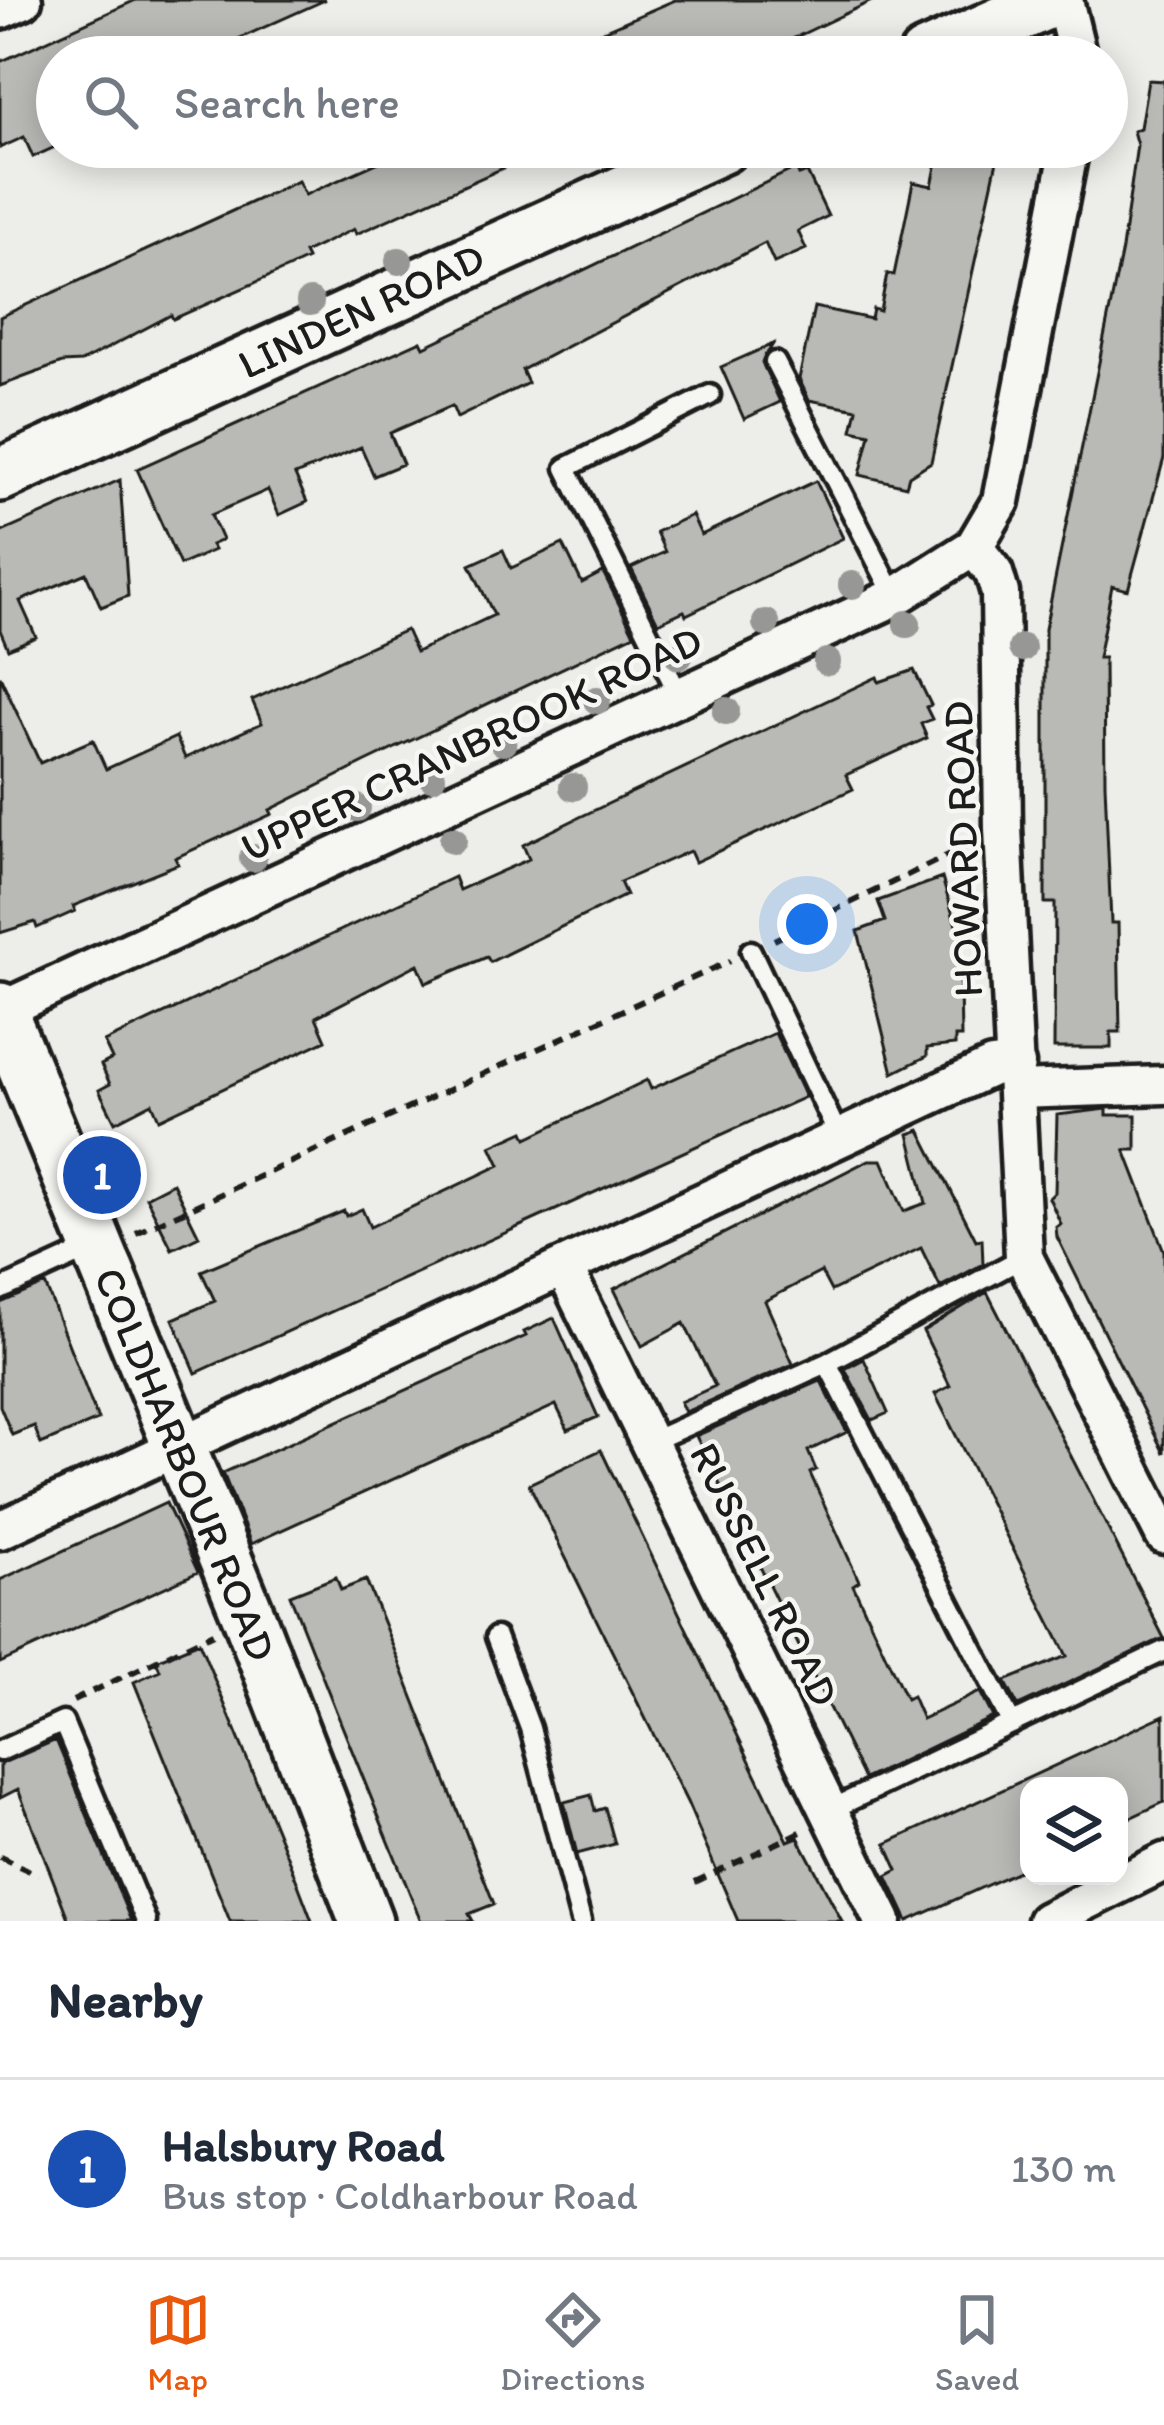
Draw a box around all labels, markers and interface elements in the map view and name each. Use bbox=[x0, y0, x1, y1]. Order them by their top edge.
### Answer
search box bbox=[36, 36, 1128, 168]
icon: search bbox=[78, 69, 144, 135]
text: Search here bbox=[174, 75, 400, 129]
street label: LINDEN ROAD bbox=[230, 231, 492, 390]
street label: UPPER CRANBROOK ROAD bbox=[233, 614, 710, 873]
street label: HOWARD ROAD bbox=[932, 700, 993, 998]
your location bbox=[777, 894, 837, 954]
pin: 1 bbox=[63, 1130, 141, 1220]
street label: COLDHARBOUR ROAD bbox=[83, 1260, 288, 1668]
street label: RUSSELL ROAD bbox=[679, 1434, 850, 1714]
map controls bbox=[1020, 1777, 1128, 1885]
button: layers bbox=[1020, 1777, 1128, 1885]
text: Nearby bbox=[48, 1969, 203, 2030]
text: Halsbury Road bbox=[162, 2118, 445, 2172]
text: 1 bbox=[78, 2145, 96, 2192]
text: 130 m bbox=[1011, 2145, 1116, 2192]
text: Bus stop · Coldharbour Road bbox=[162, 2172, 638, 2219]
tab: Map bbox=[145, 2287, 211, 2398]
tab: Directions bbox=[500, 2287, 645, 2398]
tab: Saved bbox=[935, 2287, 1019, 2398]

